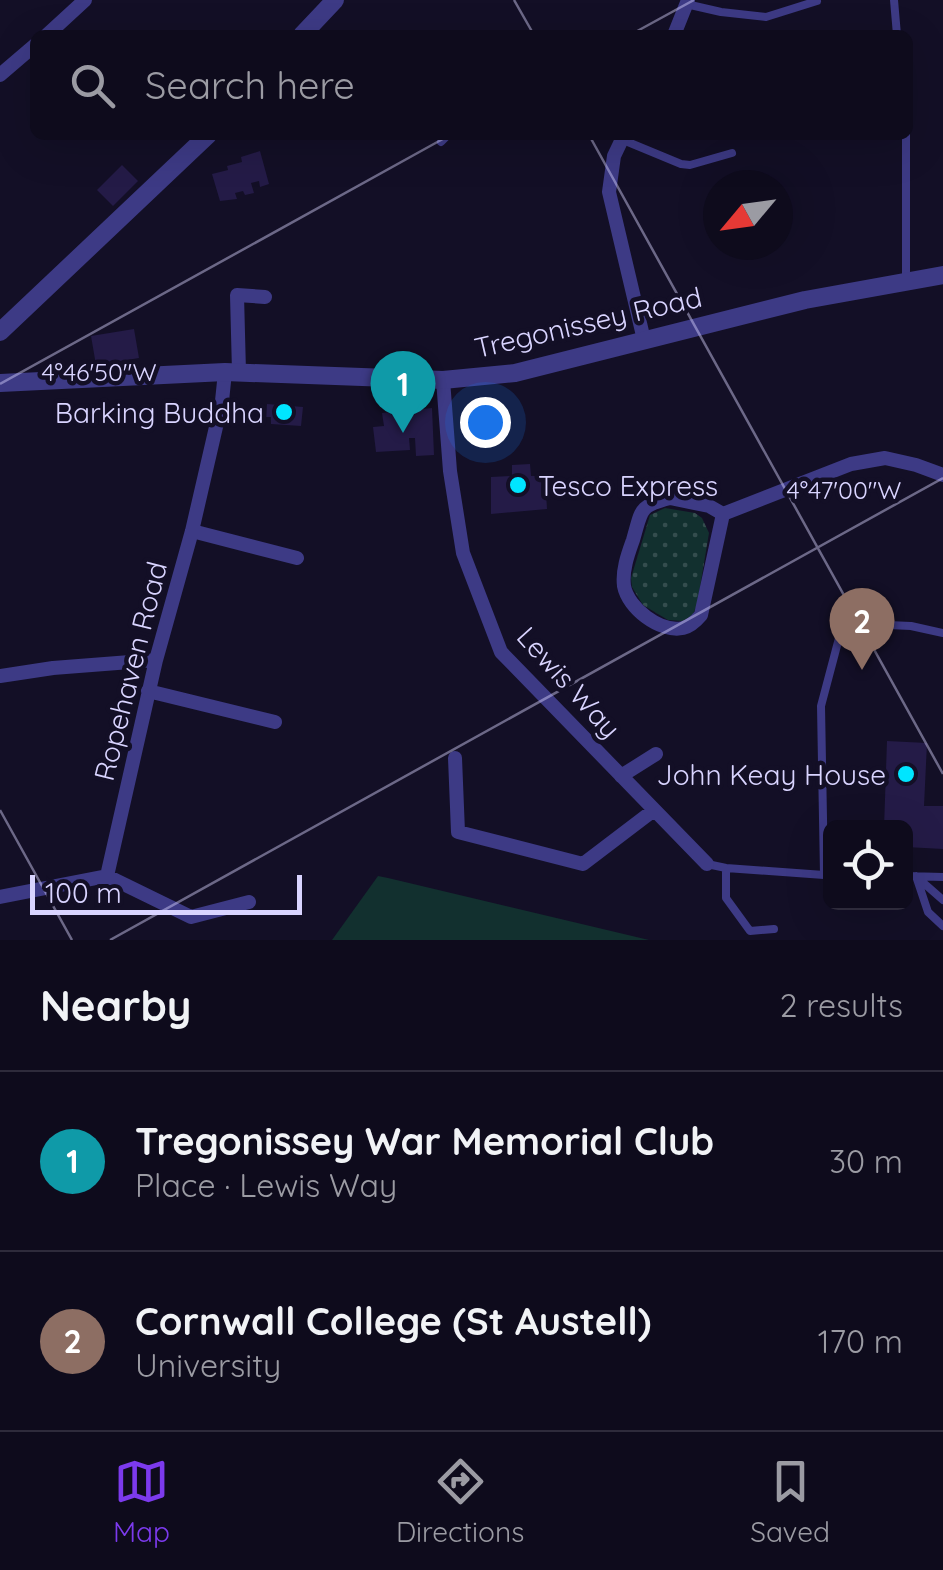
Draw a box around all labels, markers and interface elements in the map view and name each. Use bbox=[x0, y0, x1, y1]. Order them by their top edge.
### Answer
search box bbox=[30, 30, 913, 140]
icon: search bbox=[65, 58, 120, 113]
text: Search here bbox=[145, 61, 355, 109]
north arrow bbox=[703, 170, 793, 260]
street label: Tregonissey Road bbox=[471, 279, 705, 365]
pin: 1 bbox=[370, 350, 436, 433]
text: 4°46'50"W bbox=[41, 356, 157, 387]
place label: Barking Buddha bbox=[55, 395, 264, 430]
your location bbox=[460, 397, 511, 448]
marker: Barking Buddha bbox=[273, 401, 295, 423]
place label: Tesco Express bbox=[538, 468, 718, 503]
marker: Tesco Express bbox=[507, 474, 529, 496]
text: 4°47'00"W bbox=[786, 474, 902, 505]
street label: Ropehaven Road bbox=[86, 558, 174, 784]
pin: 2 bbox=[830, 588, 894, 670]
street label: Lewis Way bbox=[510, 619, 628, 745]
place label: John Keay House bbox=[657, 757, 886, 792]
marker: John Keay House bbox=[895, 763, 917, 785]
map controls bbox=[823, 820, 913, 910]
button: locate bbox=[823, 820, 913, 910]
scale bar bbox=[30, 870, 302, 914]
text: 100 m bbox=[45, 875, 122, 910]
text: Nearby bbox=[40, 979, 191, 1032]
text: 2 results bbox=[780, 985, 903, 1025]
text: Tregonissey War Memorial Club bbox=[135, 1117, 714, 1165]
text: 1 bbox=[66, 1141, 79, 1181]
text: 30 m bbox=[829, 1141, 903, 1181]
text: Place · Lewis Way bbox=[135, 1165, 397, 1205]
text: Cornwall College (St Austell) bbox=[135, 1297, 651, 1345]
text: 2 bbox=[63, 1321, 82, 1361]
text: 170 m bbox=[818, 1321, 903, 1361]
text: University bbox=[135, 1345, 281, 1385]
tab: Map bbox=[113, 1454, 170, 1549]
tab: Directions bbox=[396, 1454, 524, 1549]
tab: Saved bbox=[750, 1454, 830, 1549]

